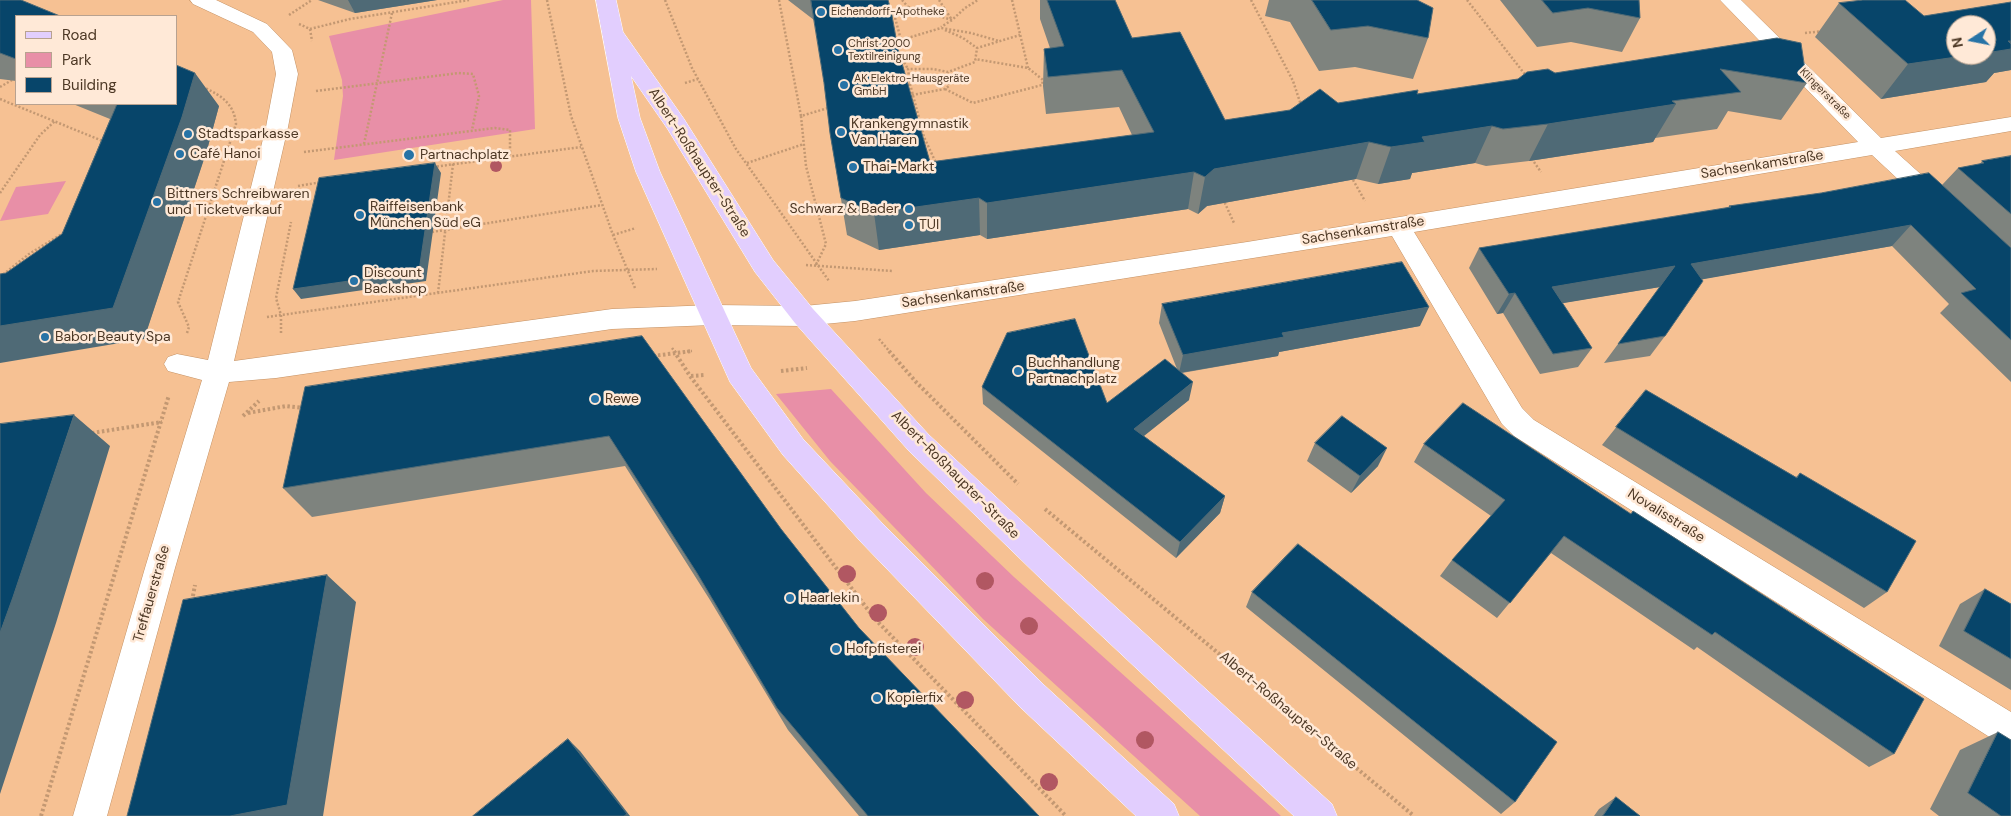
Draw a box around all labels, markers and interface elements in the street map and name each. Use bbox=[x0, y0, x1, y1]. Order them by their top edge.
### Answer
place label: Eichendorff-Apotheke bbox=[831, 5, 944, 19]
marker: Eichendorff-Apotheke bbox=[815, 6, 827, 18]
legend bbox=[15, 15, 178, 105]
north arrow bbox=[1946, 15, 1996, 65]
text: Road bbox=[62, 25, 97, 45]
text: N bbox=[1947, 36, 1967, 49]
place label: Christ 2000 Textilreinigung bbox=[848, 37, 921, 63]
marker: Christ 2000 Textilreinigung bbox=[832, 44, 844, 56]
text: Park bbox=[62, 50, 92, 70]
street label: Klingerstraße bbox=[1797, 66, 1853, 122]
place label: AK Elektro-Hausgeräte GmbH bbox=[854, 72, 970, 98]
text: Building bbox=[62, 75, 117, 95]
marker: AK Elektro-Hausgeräte GmbH bbox=[838, 79, 850, 91]
street label: Albert-Roßhaupter-Straße bbox=[644, 85, 754, 241]
place label: Krankengymnastik Van Haren bbox=[851, 116, 969, 148]
place label: Stadtsparkasse bbox=[198, 126, 299, 142]
marker: Krankengymnastik Van Haren bbox=[835, 126, 847, 138]
marker: Stadtsparkasse bbox=[182, 128, 194, 140]
place label: Café Hanoi bbox=[190, 146, 261, 162]
place label: Partnachplatz bbox=[420, 147, 509, 163]
street label: Sachsenkamstraße bbox=[1699, 147, 1825, 183]
marker: Café Hanoi bbox=[174, 148, 186, 160]
marker: Partnachplatz bbox=[402, 148, 416, 162]
place label: Thai-Markt bbox=[863, 159, 935, 175]
marker: Thai-Markt bbox=[847, 161, 859, 173]
place label: Bittners Schreibwaren und Ticketverkauf bbox=[167, 186, 310, 218]
marker: Bittners Schreibwaren und Ticketverkauf bbox=[151, 196, 163, 208]
place label: Raiffeisenbank München Süd eG bbox=[370, 199, 481, 232]
place label: Schwarz & Bader bbox=[789, 201, 899, 217]
marker: Schwarz & Bader bbox=[903, 203, 915, 215]
marker: Raiffeisenbank München Süd eG bbox=[354, 209, 366, 221]
street label: Sachsenkamstraße bbox=[1300, 213, 1426, 249]
place label: TUI bbox=[919, 217, 939, 233]
marker: TUI bbox=[903, 219, 915, 231]
place label: Discount Backshop bbox=[364, 265, 427, 298]
marker: Discount Backshop bbox=[348, 275, 360, 287]
street label: Sachsenkamstraße bbox=[900, 278, 1026, 312]
place label: Babor Beauty Spa bbox=[55, 329, 171, 345]
marker: Babor Beauty Spa bbox=[39, 331, 51, 343]
place label: Buchhandlung Partnachplatz bbox=[1028, 355, 1120, 388]
marker: Buchhandlung Partnachplatz bbox=[1012, 365, 1024, 377]
place label: Rewe bbox=[605, 391, 639, 407]
marker: Rewe bbox=[589, 393, 601, 405]
street label: Albert-Roßhaupter-Straße bbox=[887, 407, 1023, 543]
street label: Novalisstraße bbox=[1624, 486, 1708, 546]
street label: Treffauerstraße bbox=[130, 544, 174, 644]
place label: Haarlekin bbox=[800, 590, 859, 606]
marker: Haarlekin bbox=[784, 592, 796, 604]
place label: Hofpfisterei bbox=[846, 641, 921, 657]
marker: Hofpfisterei bbox=[830, 643, 842, 655]
street label: Albert-Roßhaupter-Straße bbox=[1216, 649, 1360, 773]
place label: Kopierfix bbox=[887, 690, 943, 706]
marker: Kopierfix bbox=[871, 692, 883, 704]

